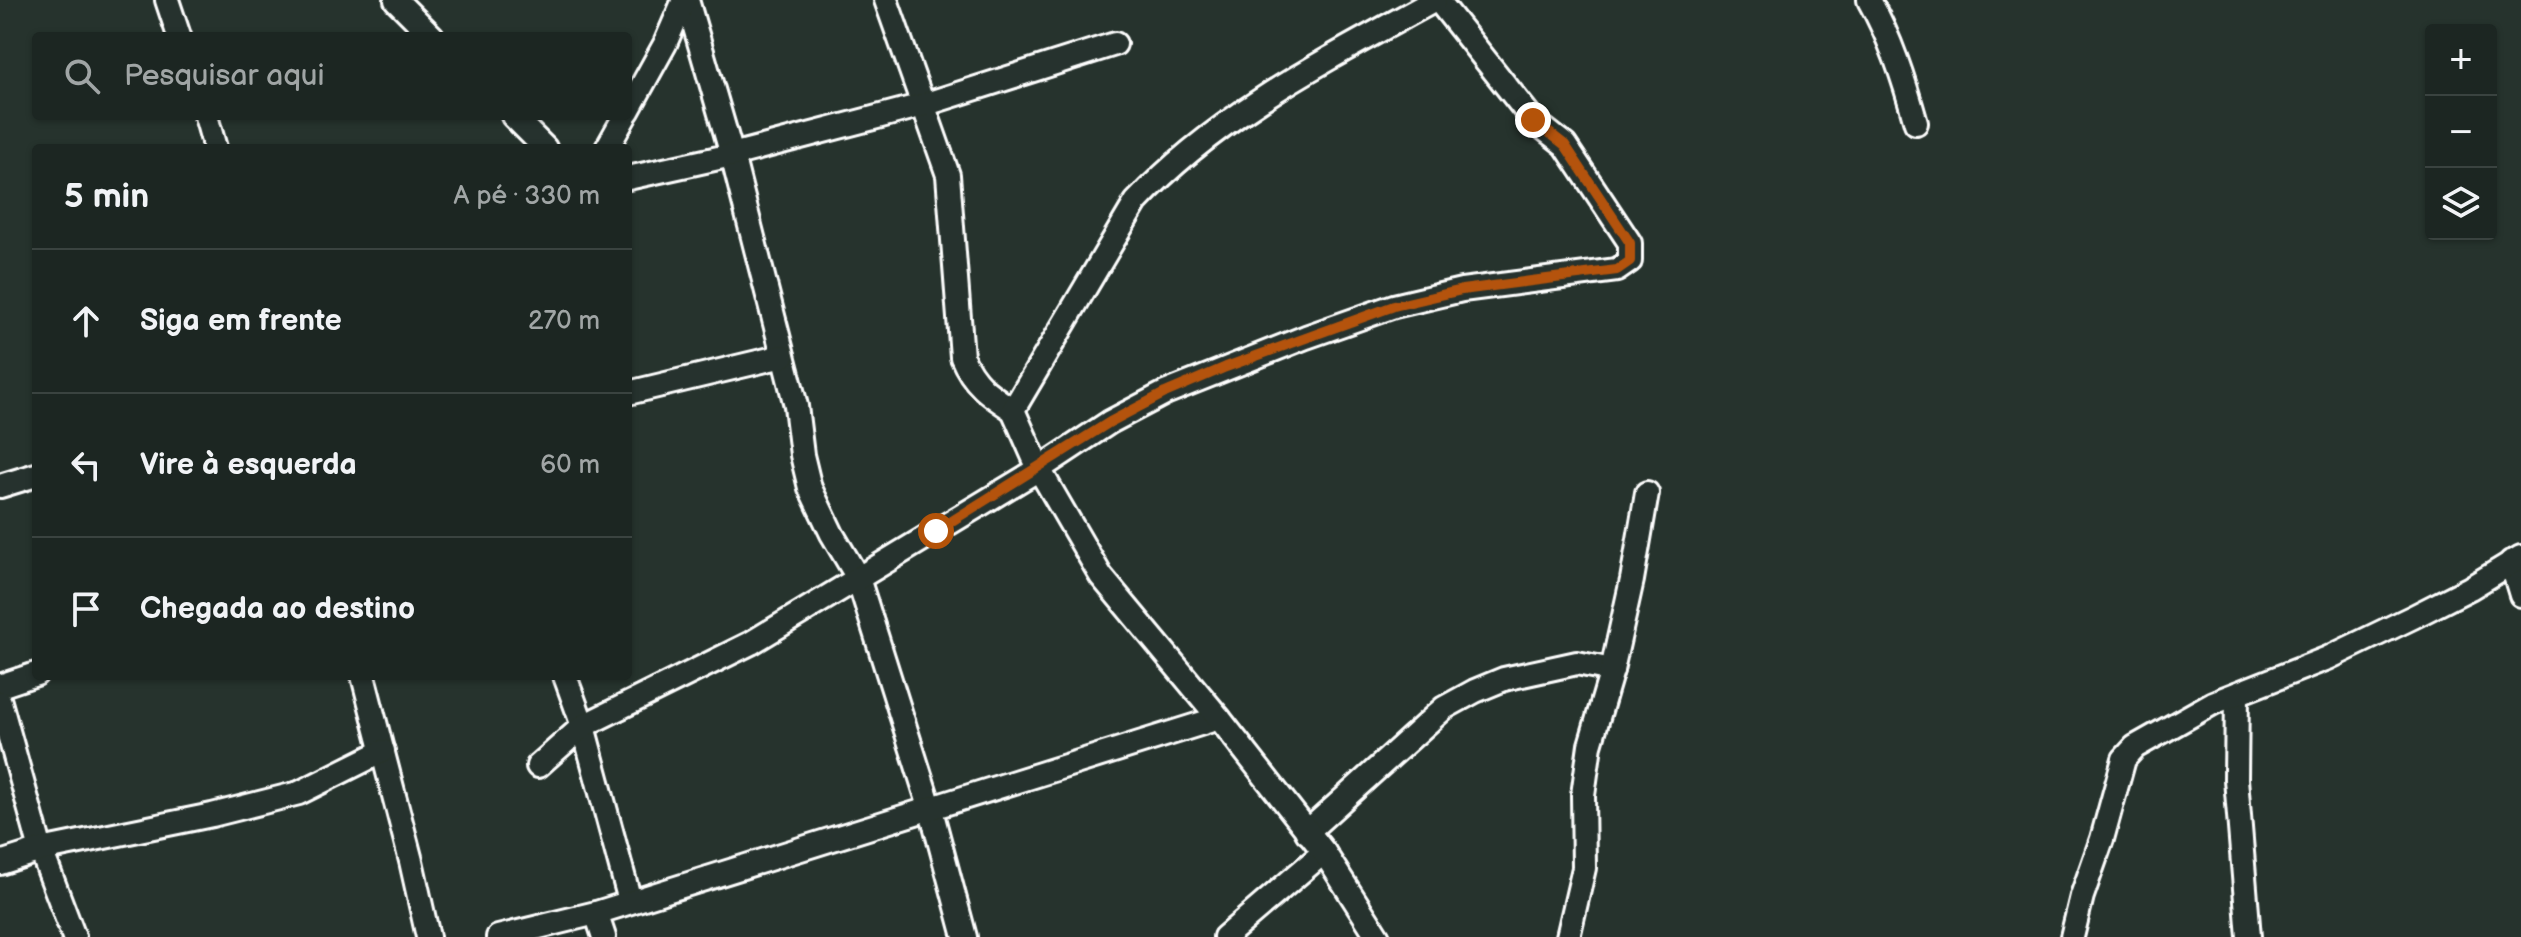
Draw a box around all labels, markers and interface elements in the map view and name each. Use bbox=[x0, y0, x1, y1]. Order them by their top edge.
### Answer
map controls bbox=[2425, 24, 2497, 240]
button: + bbox=[2425, 24, 2497, 96]
search box bbox=[32, 32, 632, 120]
icon: search bbox=[60, 54, 104, 98]
text: Pesquisar aqui bbox=[124, 58, 325, 94]
button: − bbox=[2425, 96, 2497, 168]
route end bbox=[1515, 102, 1551, 138]
button: layers bbox=[2425, 168, 2497, 240]
text: 5 min bbox=[64, 176, 149, 217]
text: A pé · 330 m bbox=[454, 181, 600, 212]
icon: ahead bbox=[64, 299, 108, 343]
text: Siga em frente bbox=[140, 303, 342, 339]
text: 270 m bbox=[528, 306, 600, 337]
icon: left bbox=[64, 443, 108, 487]
text: Vire à esquerda bbox=[140, 447, 357, 483]
text: 60 m bbox=[540, 450, 600, 481]
route start bbox=[918, 513, 954, 549]
icon: arrive bbox=[64, 587, 108, 631]
text: Chegada ao destino bbox=[140, 591, 415, 627]

